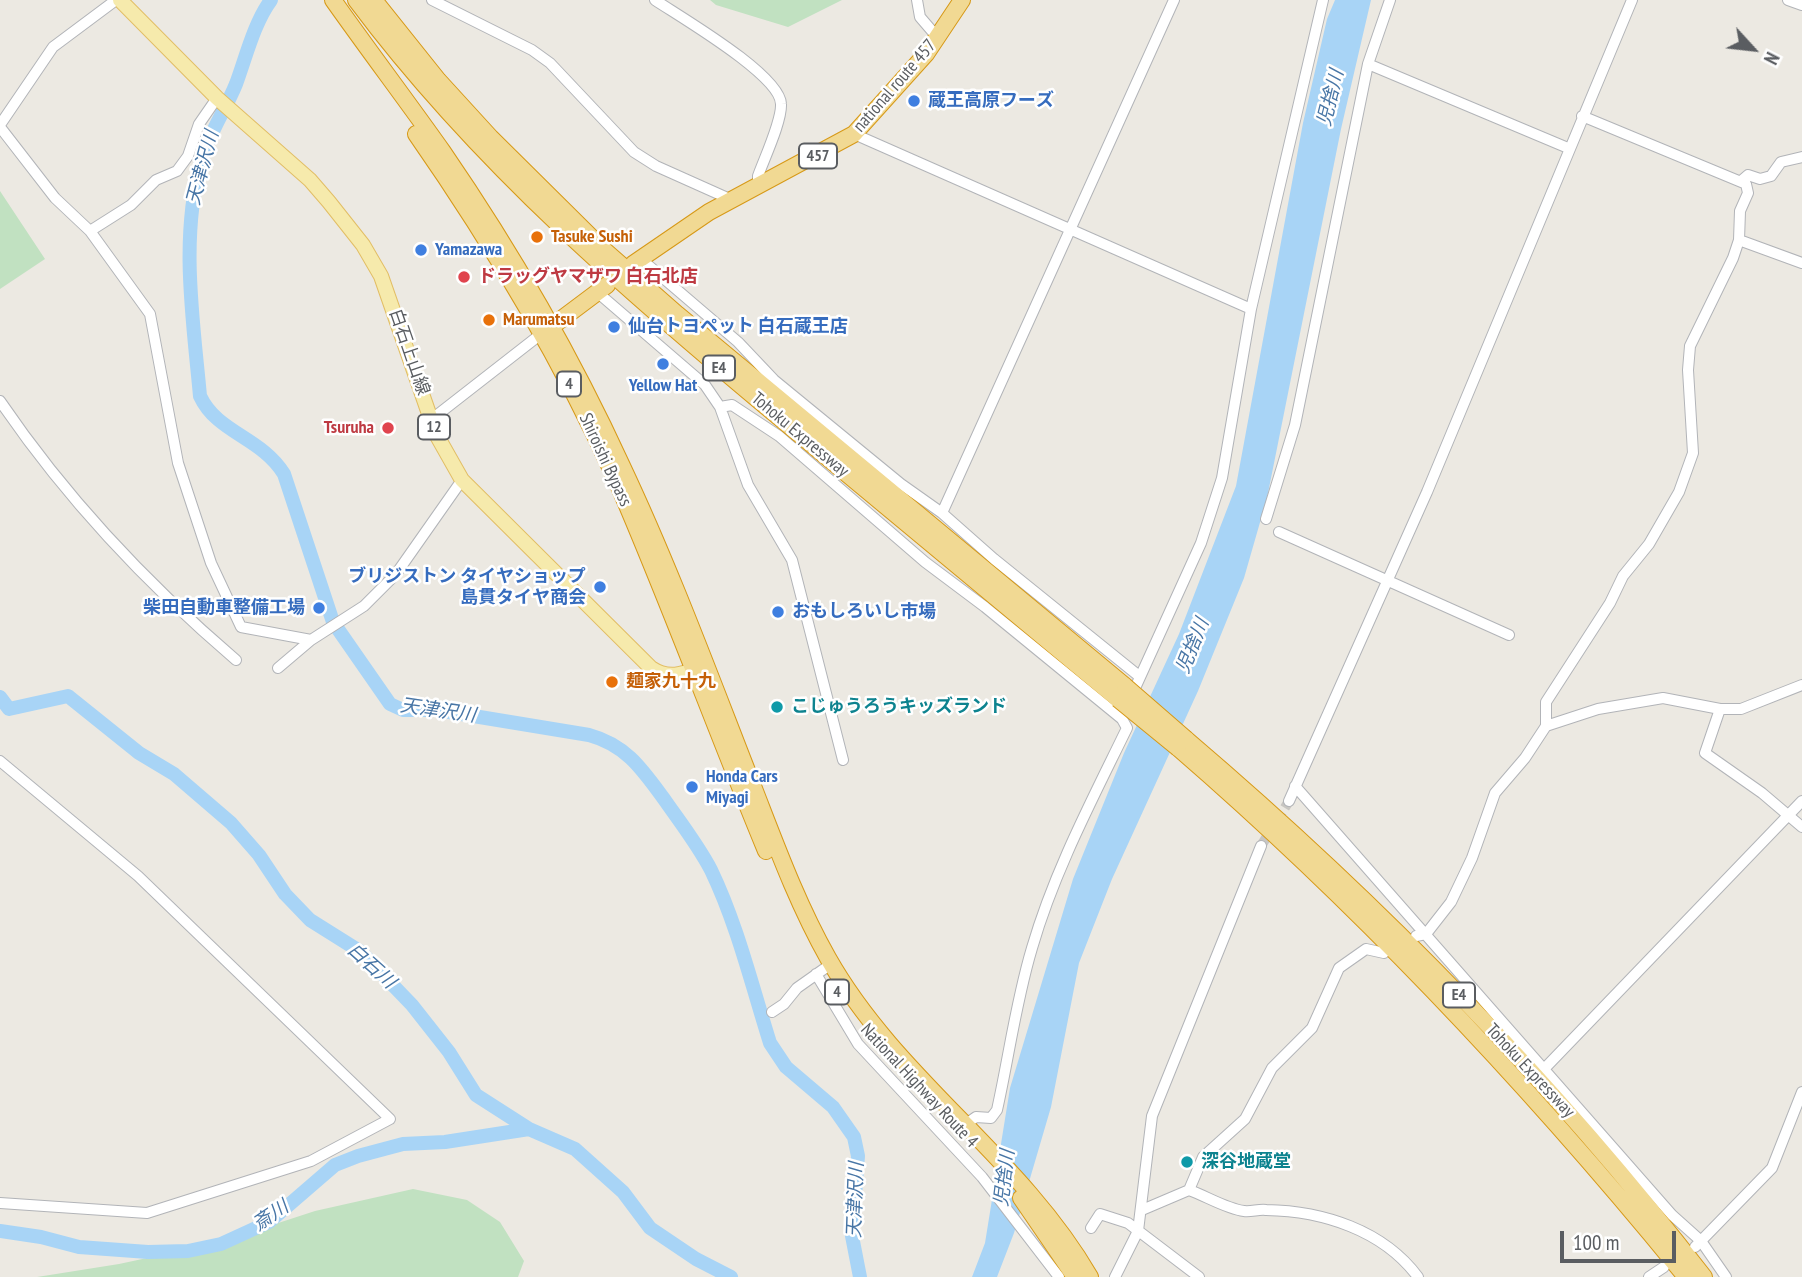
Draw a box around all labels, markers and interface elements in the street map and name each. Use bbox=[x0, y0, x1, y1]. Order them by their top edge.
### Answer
north arrow bbox=[1718, 14, 1788, 84]
street label: national route 457 bbox=[849, 35, 941, 137]
text: N bbox=[1759, 49, 1785, 69]
water label: 児捨川 bbox=[1313, 68, 1349, 128]
place label: 蔵王高原フーズ bbox=[928, 90, 1054, 112]
marker: 蔵王高原フーズ bbox=[906, 93, 922, 109]
water label: 天津沢川 bbox=[182, 128, 224, 208]
road number: 457 bbox=[799, 144, 837, 168]
place label: Tasuke Sushi bbox=[551, 226, 633, 248]
marker: Tasuke Sushi bbox=[529, 229, 545, 245]
place label: Yamazawa bbox=[435, 239, 502, 261]
marker: Yamazawa bbox=[413, 242, 429, 258]
place label: ドラッグヤマザワ 白石北店 bbox=[478, 266, 698, 288]
marker: ドラッグヤマザワ 白石北店 bbox=[456, 269, 472, 285]
street label: 白石上山線 bbox=[384, 306, 434, 398]
place label: Marumatsu bbox=[503, 309, 575, 331]
marker: Marumatsu bbox=[481, 312, 497, 328]
place label: 仙台トヨペット 白石蔵王店 bbox=[628, 316, 848, 338]
marker: 仙台トヨペット 白石蔵王店 bbox=[606, 319, 622, 335]
marker: Yellow Hat bbox=[655, 356, 671, 372]
road number: E4 bbox=[703, 356, 735, 380]
road number: 4 bbox=[557, 372, 581, 396]
place label: Yellow Hat bbox=[629, 375, 697, 397]
street label: Tohoku Expressway bbox=[747, 388, 853, 482]
street label: Shiroishi Bypass bbox=[574, 410, 636, 510]
road number: 12 bbox=[418, 414, 450, 440]
place label: Tsuruha bbox=[324, 417, 374, 439]
marker: Tsuruha bbox=[380, 420, 396, 436]
place label: ブリジストン タイヤショップ 島貫タイヤ商会 bbox=[348, 566, 586, 608]
marker: ブリジストン タイヤショップ 島貫タイヤ商会 bbox=[592, 579, 608, 595]
place label: 柴田自動車整備工場 bbox=[143, 597, 305, 619]
marker: 柴田自動車整備工場 bbox=[311, 600, 327, 616]
place label: おもしろいし市場 bbox=[792, 601, 936, 623]
marker: おもしろいし市場 bbox=[770, 604, 786, 620]
water label: 児捨川 bbox=[1172, 615, 1214, 677]
place label: 麺家九十九 bbox=[626, 671, 716, 693]
marker: 麺家九十九 bbox=[604, 674, 620, 690]
water label: 天津沢川 bbox=[399, 694, 477, 728]
place label: こじゅうろうキッズランド bbox=[791, 696, 1007, 718]
marker: こじゅうろうキッズランド bbox=[769, 699, 785, 715]
place label: Honda Cars Miyagi bbox=[706, 766, 778, 808]
marker: Honda Cars Miyagi bbox=[684, 779, 700, 795]
water label: 白石川 bbox=[342, 938, 400, 994]
road number: 4 bbox=[825, 980, 849, 1004]
road number: E4 bbox=[1443, 982, 1475, 1007]
street label: National Highway Route 4 bbox=[856, 1019, 982, 1153]
street label: Tohoku Expressway bbox=[1481, 1020, 1579, 1122]
water label: 児捨川 bbox=[990, 1148, 1020, 1208]
place label: 深谷地蔵堂 bbox=[1201, 1151, 1291, 1173]
marker: 深谷地蔵堂 bbox=[1179, 1154, 1195, 1170]
water label: 天津沢川 bbox=[843, 1162, 869, 1238]
water label: 斎川 bbox=[249, 1196, 293, 1236]
scale bar bbox=[1564, 1218, 1680, 1262]
text: 100 m bbox=[1573, 1229, 1619, 1256]

